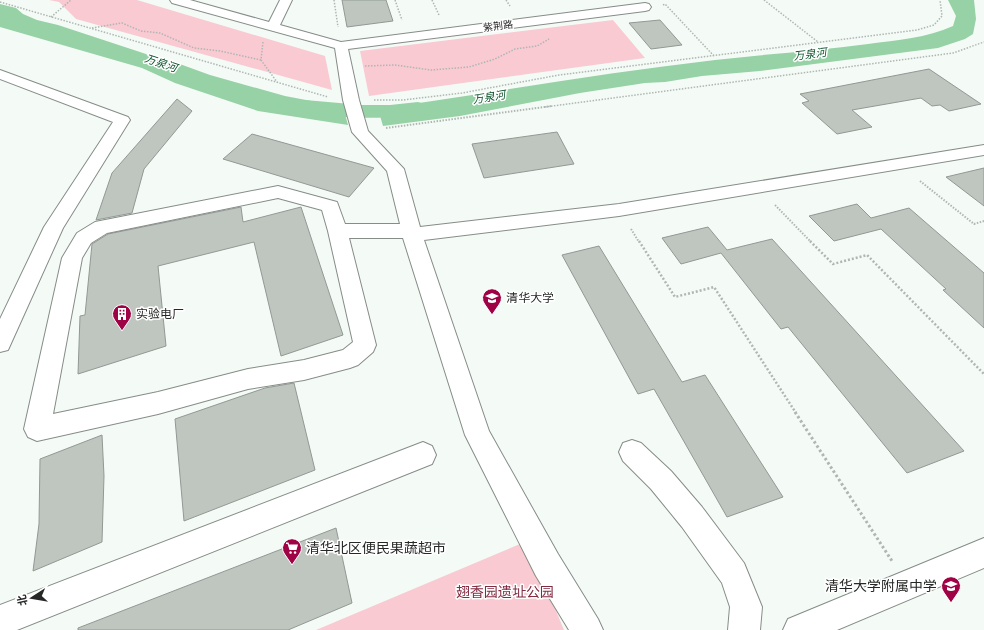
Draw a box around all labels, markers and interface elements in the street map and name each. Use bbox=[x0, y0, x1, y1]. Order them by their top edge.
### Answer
street label: 紫荆路 bbox=[482, 19, 514, 33]
water label: 万泉河 bbox=[793, 46, 829, 62]
water label: 万泉河 bbox=[143, 52, 180, 75]
water label: 万泉河 bbox=[472, 88, 508, 106]
school or university icon: 清华大学 bbox=[481, 287, 503, 315]
place label: 清华大学 bbox=[506, 291, 554, 305]
building icon: 实验电厂 bbox=[111, 303, 133, 331]
place label: 实验电厂 bbox=[136, 307, 184, 321]
supermarket icon: 清华北区便民果蔬超市 bbox=[281, 537, 303, 565]
place label: 清华北区便民果蔬超市 bbox=[306, 540, 446, 556]
school or university icon: 清华大学附属中学 bbox=[940, 575, 962, 603]
north arrow bbox=[12, 578, 52, 618]
place label: 清华大学附属中学 bbox=[825, 578, 937, 594]
park label: 翅香园遗址公园 bbox=[456, 584, 554, 600]
text: 北 bbox=[15, 593, 29, 607]

